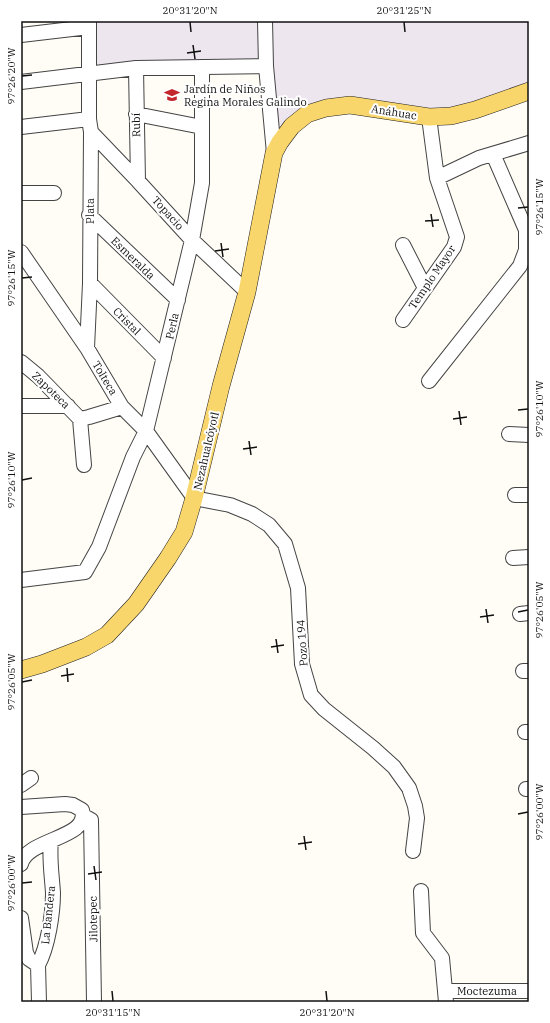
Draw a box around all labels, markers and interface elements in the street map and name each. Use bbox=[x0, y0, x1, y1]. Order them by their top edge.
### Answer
text: 20°31'20"N bbox=[163, 4, 218, 17]
text: 20°31'25"N bbox=[377, 4, 432, 17]
text: 97°26'20"W bbox=[5, 47, 18, 105]
place label: Jardín de Niños Regina Morales Galindo bbox=[184, 82, 307, 109]
school or university icon: Jardín de Niños Regina Morales Galindo bbox=[163, 86, 181, 104]
street label: Anáhuac bbox=[370, 101, 418, 123]
street label: Rubí bbox=[129, 112, 143, 137]
text: 97°26'15"W bbox=[533, 178, 546, 236]
street label: Topacio bbox=[149, 193, 187, 233]
street label: Plata bbox=[83, 198, 97, 224]
street label: Esmeralda bbox=[108, 234, 158, 282]
street label: Templo Mayor bbox=[405, 242, 459, 312]
text: 97°26'15"W bbox=[5, 249, 18, 307]
street label: Cristal bbox=[110, 304, 144, 338]
street label: Perla bbox=[162, 311, 182, 341]
street label: Tolteca bbox=[89, 358, 121, 398]
street label: Zapoteca bbox=[29, 368, 73, 412]
text: 97°26'10"W bbox=[533, 380, 546, 438]
street label: Nezahualcóyotl bbox=[190, 411, 222, 491]
text: 97°26'10"W bbox=[5, 451, 18, 509]
text: 97°26'05"W bbox=[533, 581, 546, 639]
street label: Pozo 194 bbox=[293, 619, 311, 667]
text: 97°26'05"W bbox=[5, 653, 18, 711]
text: 97°26'00"W bbox=[533, 783, 546, 841]
text: 97°26'00"W bbox=[5, 854, 18, 912]
street label: La Bandera bbox=[38, 885, 58, 945]
street label: Jilotepec bbox=[86, 895, 100, 942]
street label: Moctezuma bbox=[457, 984, 517, 998]
text: 20°31'15"N bbox=[86, 1006, 141, 1019]
text: 20°31'20"N bbox=[300, 1006, 355, 1019]

